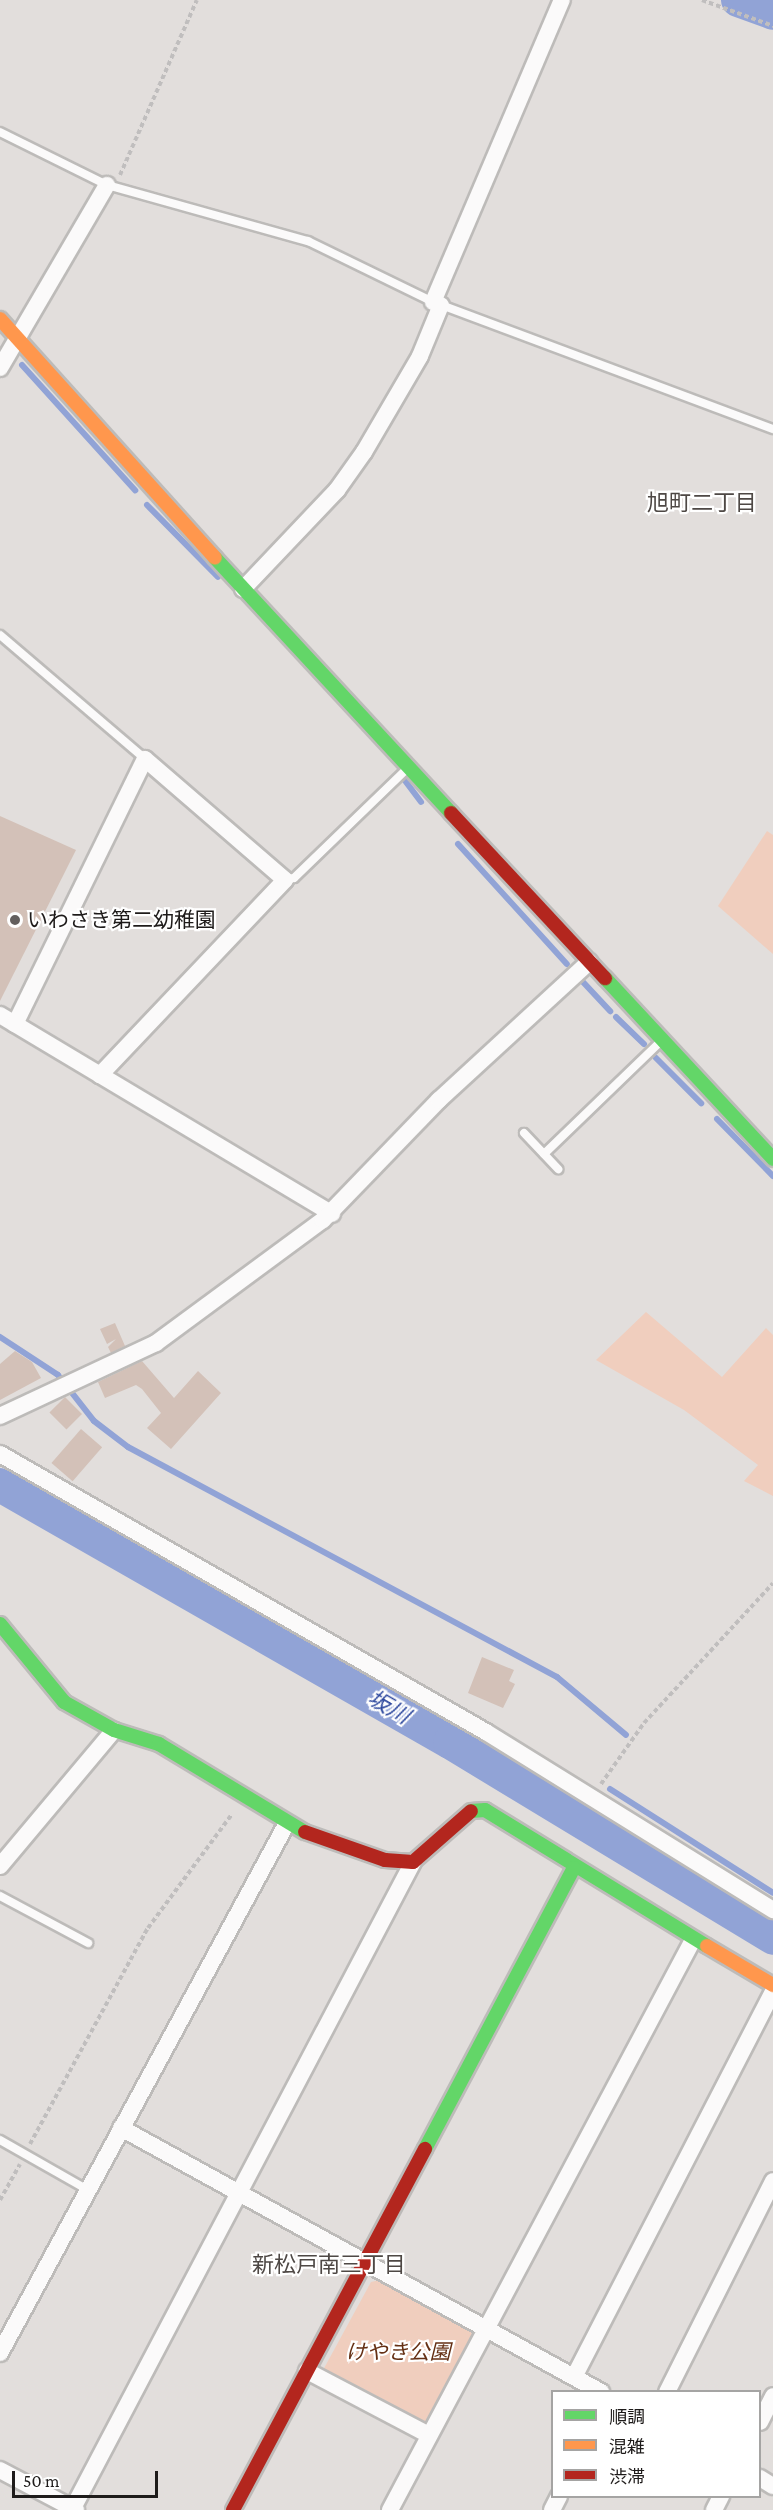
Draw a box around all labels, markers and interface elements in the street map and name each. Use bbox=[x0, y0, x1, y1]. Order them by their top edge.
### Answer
district label: 旭町二丁目 bbox=[647, 490, 757, 516]
place label: いわさき第二幼稚園 bbox=[27, 907, 216, 933]
marker: いわさき第二幼稚園 bbox=[8, 913, 22, 927]
water label: 坂川 bbox=[363, 1685, 415, 1729]
district label: 新松戸南三丁目 bbox=[252, 2252, 406, 2278]
park label: けやき公園 bbox=[346, 2339, 450, 2365]
legend bbox=[551, 2390, 761, 2498]
text: 順調 bbox=[609, 2407, 645, 2427]
text: 混雑 bbox=[609, 2437, 645, 2457]
scale bar bbox=[15, 2459, 160, 2497]
text: 渋滞 bbox=[609, 2467, 645, 2487]
text: 50 m bbox=[23, 2471, 60, 2491]

